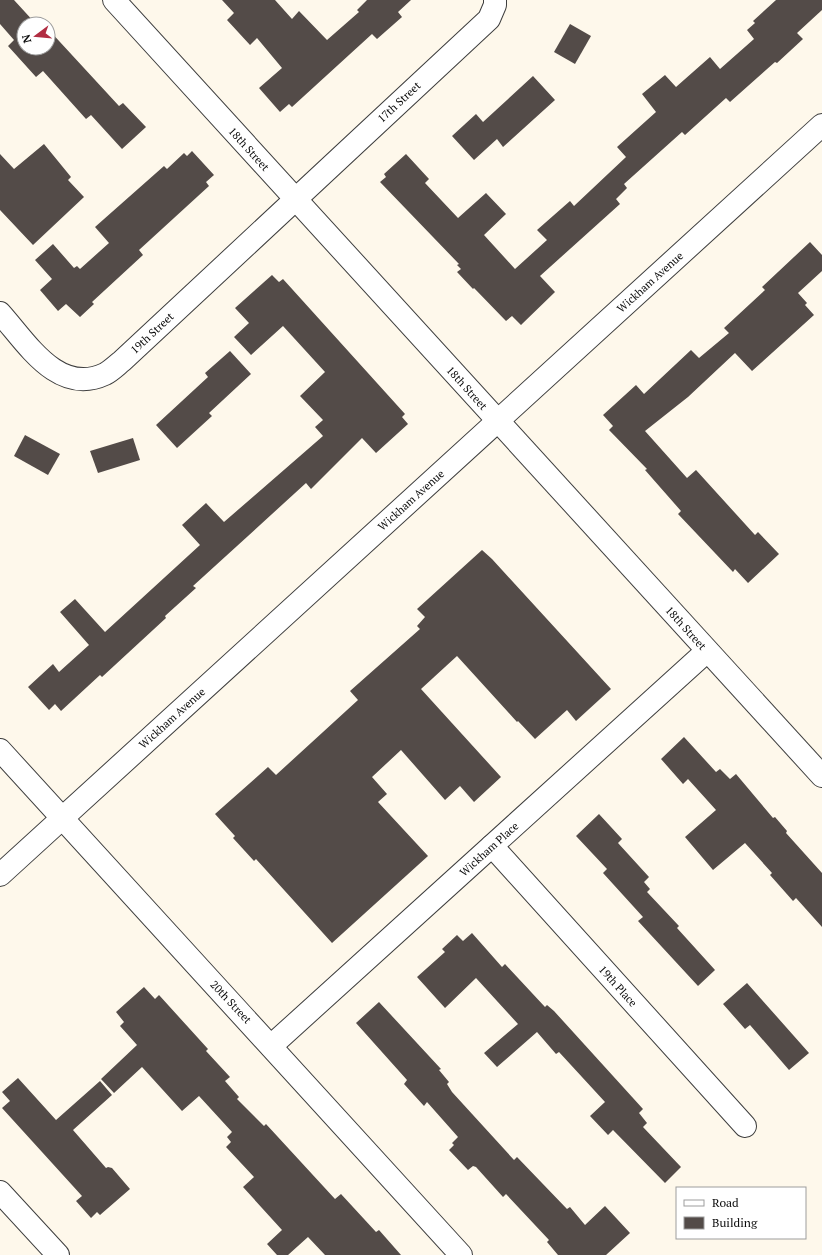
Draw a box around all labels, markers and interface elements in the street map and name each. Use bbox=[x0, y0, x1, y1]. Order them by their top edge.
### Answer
north arrow bbox=[16, 16, 56, 56]
text: N bbox=[18, 32, 34, 45]
street label: 17th Street bbox=[375, 79, 423, 125]
street label: 18th Street bbox=[226, 124, 272, 174]
street label: Wickham Avenue bbox=[614, 248, 686, 315]
street label: 19th Street bbox=[127, 309, 177, 357]
street label: 18th Street bbox=[444, 363, 490, 413]
street label: Wickham Avenue bbox=[375, 466, 447, 533]
street label: 18th Street bbox=[663, 603, 709, 653]
street label: Wickham Avenue bbox=[136, 684, 208, 751]
street label: Wickham Place bbox=[457, 819, 522, 879]
street label: 19th Place bbox=[596, 962, 641, 1010]
street label: 20th Street bbox=[207, 977, 255, 1027]
legend bbox=[676, 1187, 806, 1239]
text: Road bbox=[712, 1195, 739, 1210]
text: Building bbox=[712, 1215, 758, 1230]

